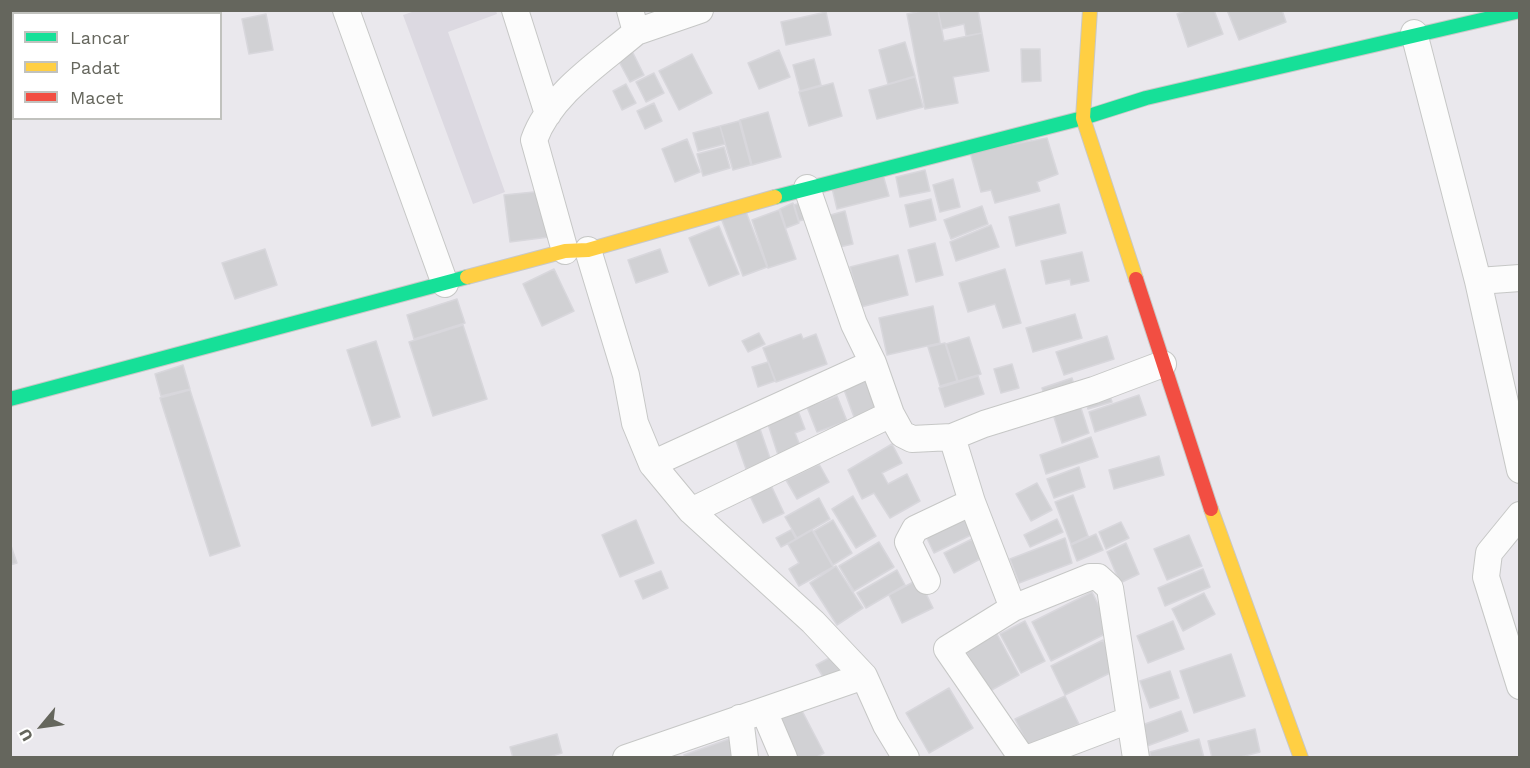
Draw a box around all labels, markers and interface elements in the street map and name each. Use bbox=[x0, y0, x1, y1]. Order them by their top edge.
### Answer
legend bbox=[12, 12, 222, 120]
text: Lancar bbox=[70, 27, 130, 48]
text: Padat bbox=[70, 57, 120, 78]
text: Macet bbox=[70, 87, 123, 108]
north arrow bbox=[12, 696, 72, 756]
text: U bbox=[15, 725, 37, 745]

